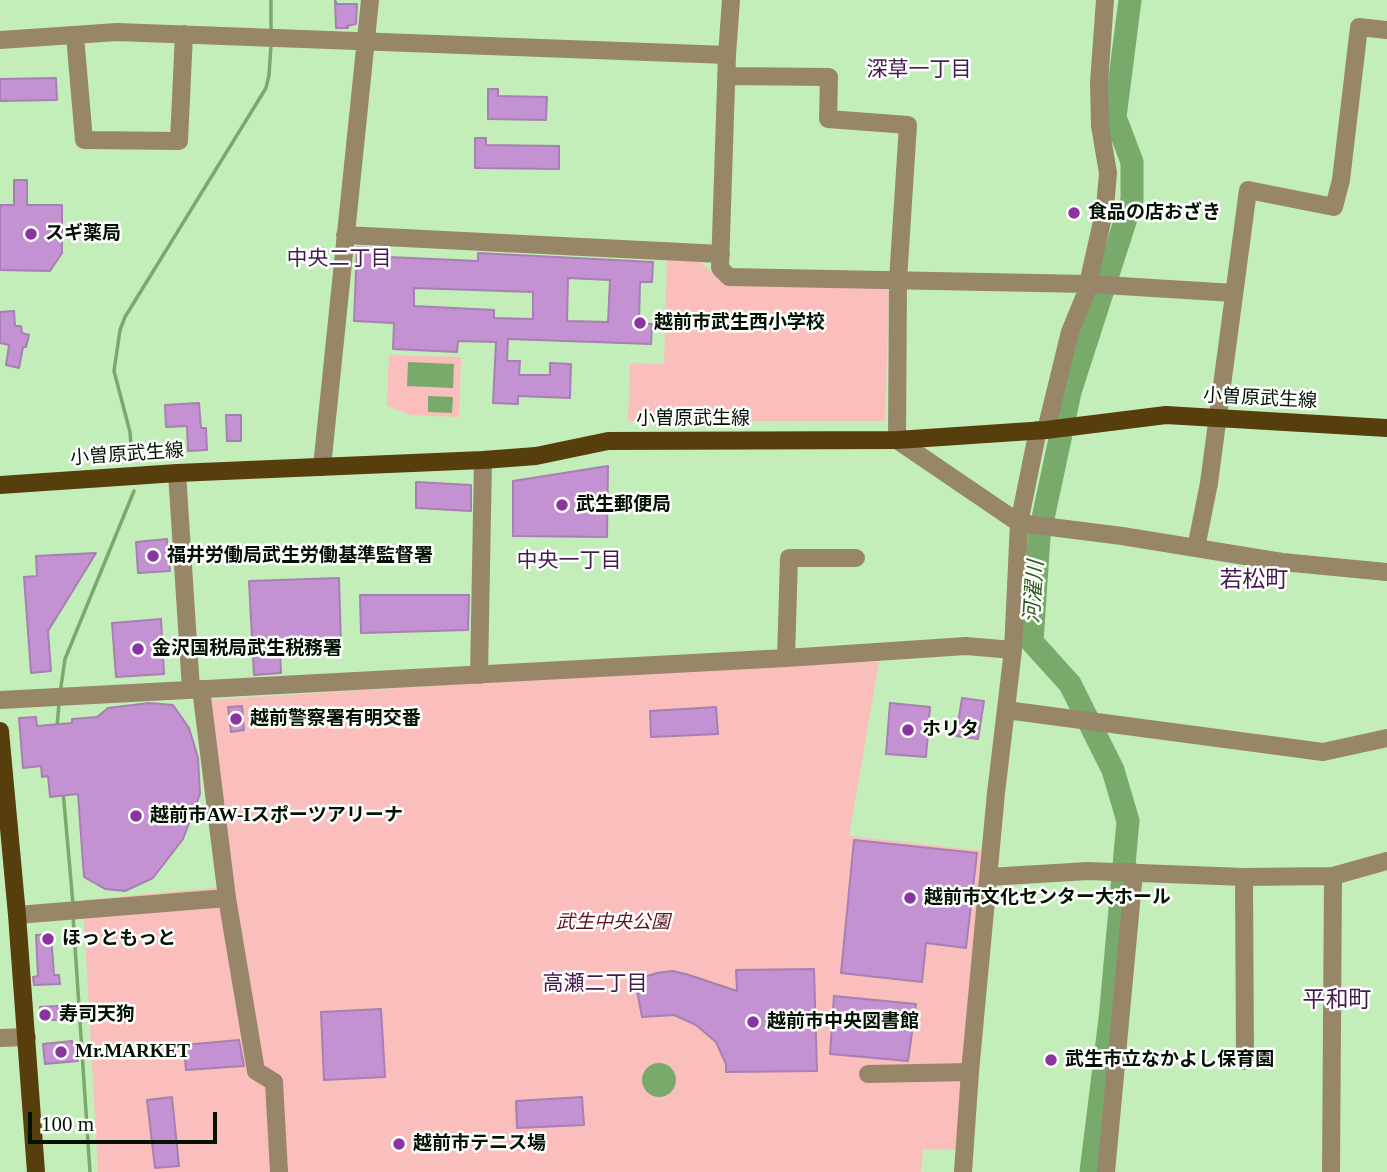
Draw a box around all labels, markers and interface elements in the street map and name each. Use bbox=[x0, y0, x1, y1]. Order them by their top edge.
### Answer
district label: 深草一丁目 bbox=[867, 57, 971, 83]
place label: 食品の店おざき bbox=[1088, 202, 1221, 224]
marker: 食品の店おざき bbox=[1066, 205, 1082, 221]
place label: スギ薬局 bbox=[45, 223, 121, 245]
marker: スギ薬局 bbox=[23, 226, 39, 242]
district label: 中央二丁目 bbox=[287, 246, 391, 272]
place label: 越前市武生西小学校 bbox=[654, 312, 825, 334]
marker: 越前市武生西小学校 bbox=[632, 315, 648, 331]
street label: 小曽原武生線 bbox=[1202, 385, 1318, 413]
street label: 小曽原武生線 bbox=[636, 408, 750, 430]
street label: 小曽原武生線 bbox=[69, 440, 185, 470]
place label: 武生郵便局 bbox=[576, 494, 671, 516]
marker: 武生郵便局 bbox=[554, 497, 570, 513]
place label: 福井労働局武生労働基準監督署 bbox=[167, 545, 433, 567]
marker: 福井労働局武生労働基準監督署 bbox=[145, 548, 161, 564]
district label: 中央一丁目 bbox=[517, 548, 621, 574]
water label: 河濯川 bbox=[1020, 560, 1050, 624]
district label: 若松町 bbox=[1220, 567, 1288, 595]
place label: 金沢国税局武生税務署 bbox=[152, 638, 342, 660]
marker: 金沢国税局武生税務署 bbox=[130, 641, 146, 657]
place label: 越前警察署有明交番 bbox=[250, 708, 421, 730]
marker: 越前警察署有明交番 bbox=[228, 711, 244, 727]
place label: ホリタ bbox=[922, 719, 979, 741]
marker: ホリタ bbox=[900, 722, 916, 738]
place label: 越前市AW-Iスポーツアリーナ bbox=[150, 805, 403, 827]
marker: 越前市AW-Iスポーツアリーナ bbox=[128, 808, 144, 824]
place label: 越前市文化センター大ホール bbox=[924, 887, 1171, 909]
marker: 越前市文化センター大ホール bbox=[902, 890, 918, 906]
park label: 武生中央公園 bbox=[556, 912, 670, 934]
place label: ほっともっと bbox=[62, 928, 176, 950]
marker: ほっともっと bbox=[40, 931, 56, 947]
district label: 高瀬二丁目 bbox=[543, 971, 647, 997]
district label: 平和町 bbox=[1303, 987, 1371, 1015]
place label: 寿司天狗 bbox=[59, 1004, 135, 1026]
marker: 寿司天狗 bbox=[37, 1007, 53, 1023]
place label: 越前市中央図書館 bbox=[767, 1011, 919, 1033]
marker: 越前市中央図書館 bbox=[745, 1014, 761, 1030]
place label: Mr.MARKET bbox=[75, 1041, 190, 1063]
marker: Mr.MARKET bbox=[53, 1044, 69, 1060]
place label: 武生市立なかよし保育園 bbox=[1065, 1049, 1274, 1071]
marker: 武生市立なかよし保育園 bbox=[1043, 1052, 1059, 1068]
scale bar bbox=[32, 1098, 220, 1142]
text: 100 m bbox=[41, 1112, 94, 1136]
place label: 越前市テニス場 bbox=[413, 1133, 546, 1155]
marker: 越前市テニス場 bbox=[391, 1136, 407, 1152]

